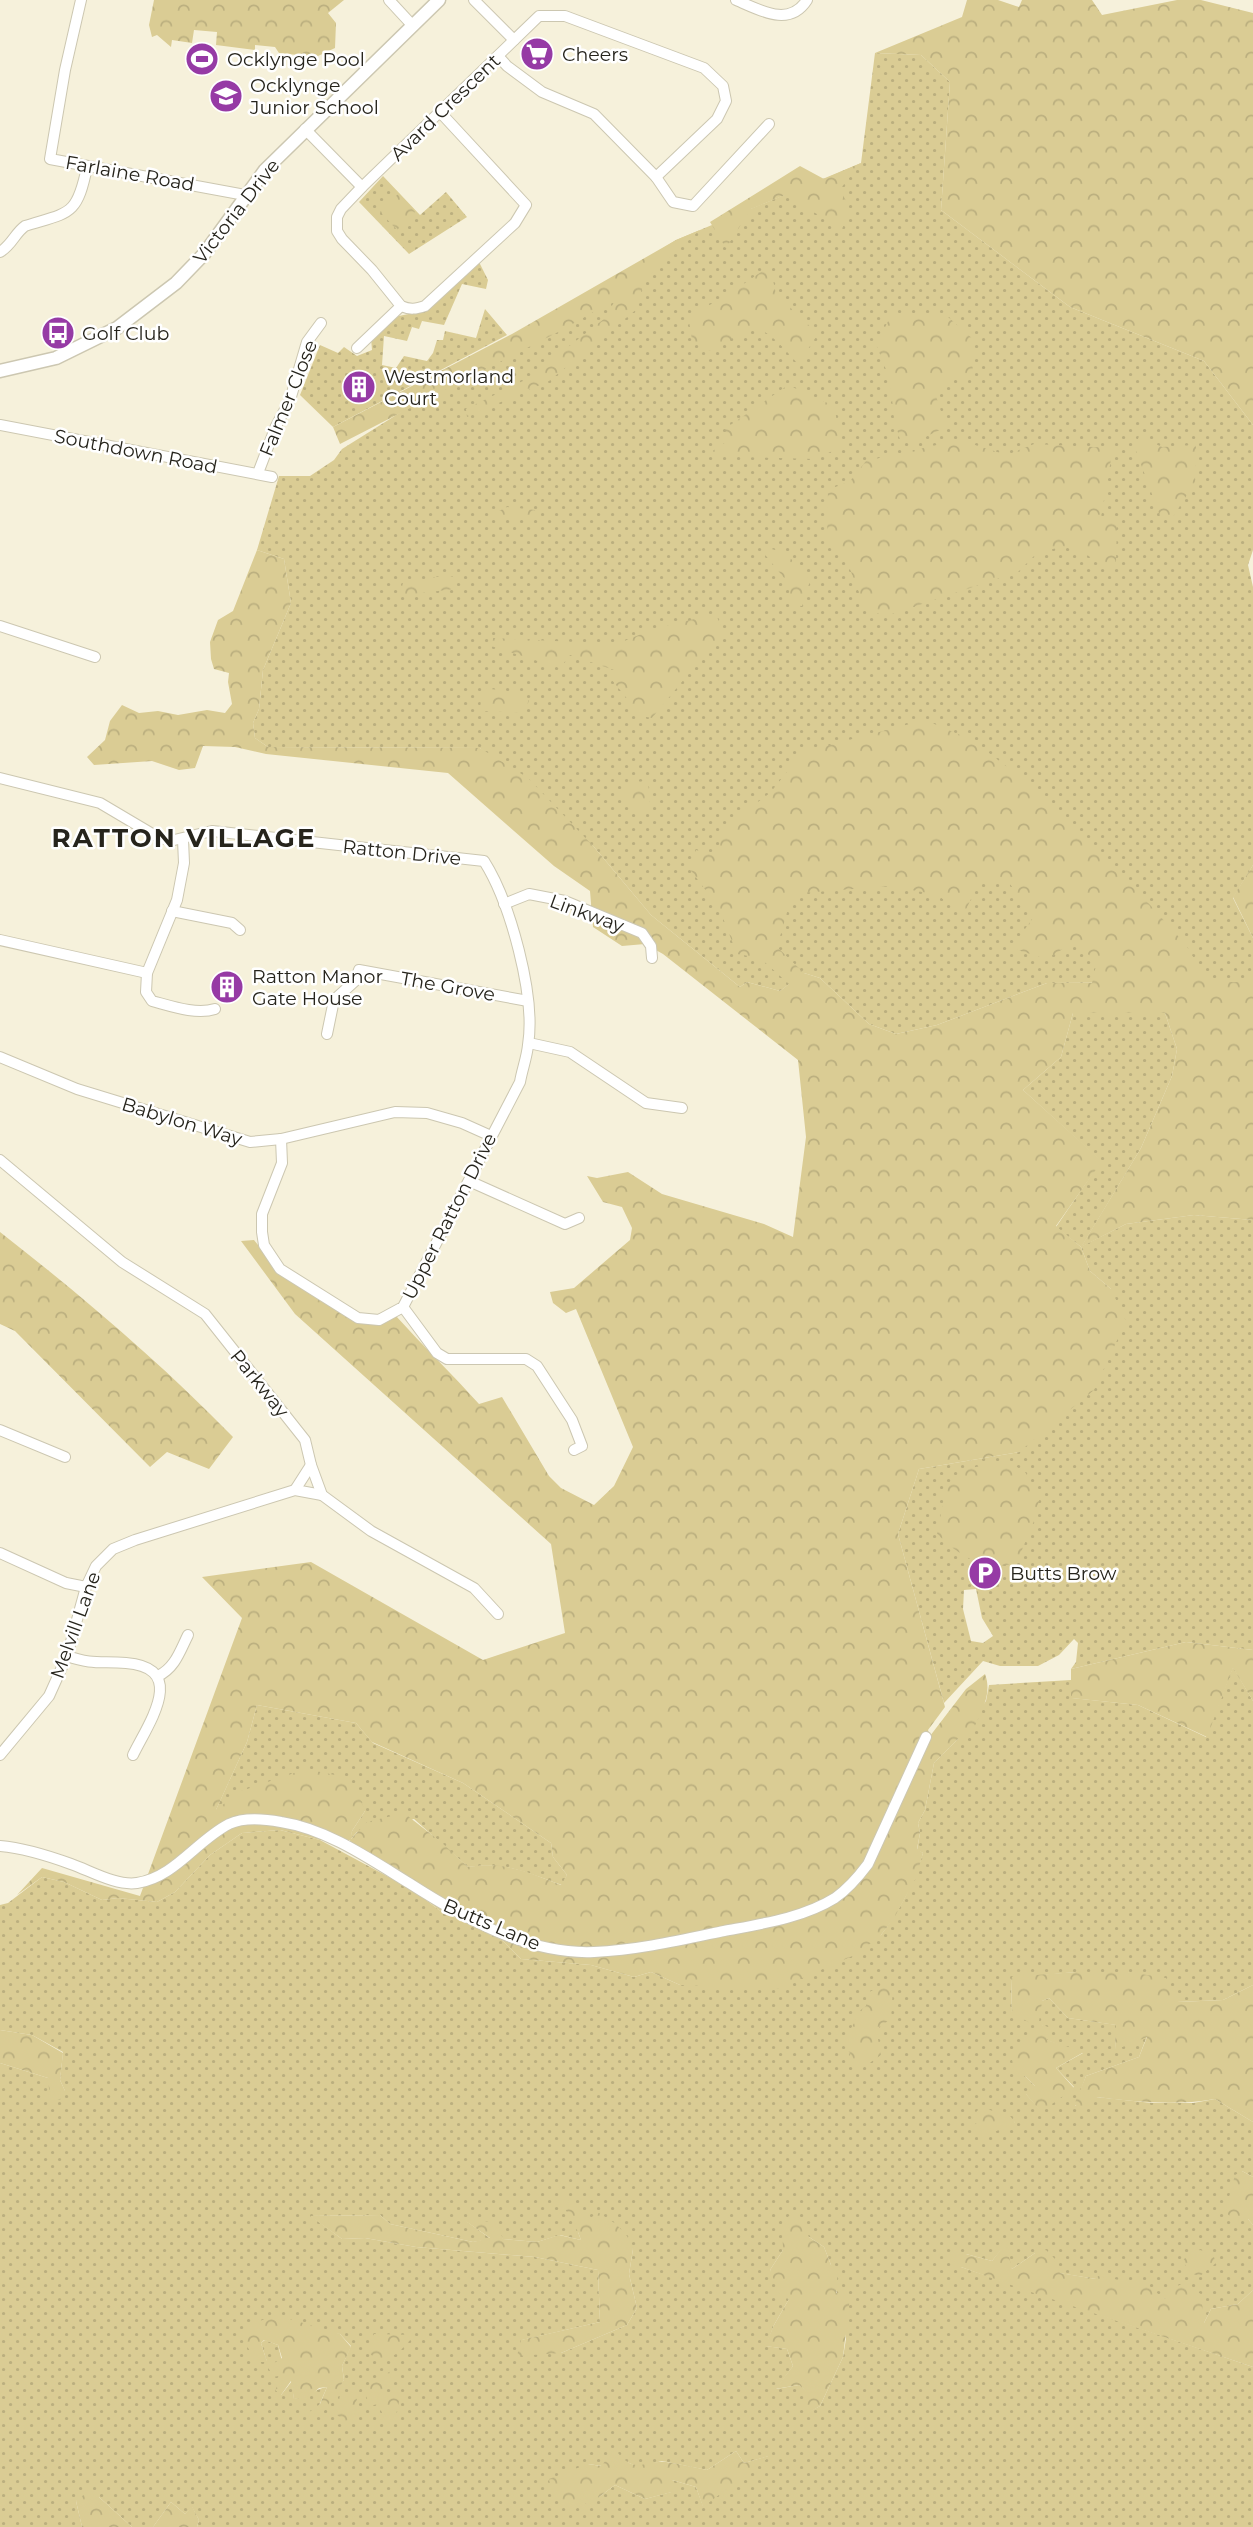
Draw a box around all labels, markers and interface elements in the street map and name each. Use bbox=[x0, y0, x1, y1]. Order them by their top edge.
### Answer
supermarket icon: Cheers bbox=[518, 35, 556, 73]
sports icon: Ocklynge Pool bbox=[183, 40, 221, 78]
place label: Cheers bbox=[562, 43, 628, 66]
place label: Ocklynge Pool bbox=[227, 48, 365, 71]
street label: Avard Crescent bbox=[386, 49, 505, 166]
place label: Ocklynge Junior School bbox=[249, 74, 379, 119]
school or university icon: Ocklynge Junior School bbox=[207, 77, 245, 115]
street label: Farlaine Road bbox=[64, 151, 196, 196]
street label: Victoria Drive bbox=[188, 154, 284, 268]
bus stop icon: Golf Club bbox=[39, 314, 77, 352]
place label: Golf Club bbox=[82, 322, 169, 345]
street label: Falmer Close bbox=[255, 337, 322, 460]
place label: Westmorland Court bbox=[384, 365, 514, 410]
building icon: Westmorland Court bbox=[340, 368, 378, 406]
street label: Southdown Road bbox=[52, 424, 219, 479]
district label: RATTON VILLAGE bbox=[52, 822, 316, 854]
street label: Ratton Drive bbox=[341, 835, 462, 870]
street label: Linkway bbox=[546, 889, 628, 938]
place label: Ratton Manor Gate House bbox=[252, 965, 383, 1010]
street label: The Grove bbox=[399, 967, 497, 1006]
building icon: Ratton Manor Gate House bbox=[208, 968, 246, 1006]
street label: Babylon Way bbox=[119, 1092, 245, 1151]
street label: Upper Ratton Drive bbox=[397, 1129, 501, 1303]
street label: Parkway bbox=[225, 1345, 294, 1422]
parking icon: Butts Brow bbox=[966, 1554, 1004, 1592]
place label: Butts Brow bbox=[1010, 1562, 1117, 1585]
street label: Melvill Lane bbox=[45, 1569, 105, 1682]
street label: Butts Lane bbox=[440, 1894, 544, 1955]

